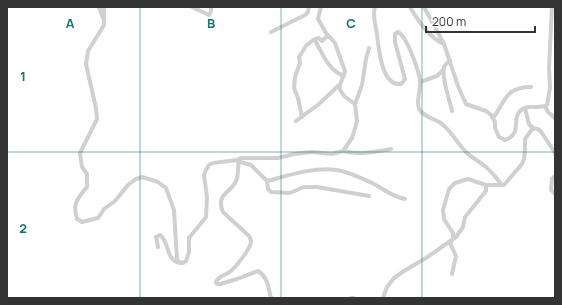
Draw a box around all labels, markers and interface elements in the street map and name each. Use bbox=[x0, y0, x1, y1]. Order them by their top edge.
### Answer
scale bar bbox=[426, 8, 535, 34]
text: 200 m bbox=[432, 13, 466, 30]
text: A bbox=[66, 14, 75, 32]
text: B bbox=[207, 14, 215, 32]
text: C bbox=[346, 14, 356, 32]
text: 1 bbox=[20, 67, 26, 85]
text: 2 bbox=[19, 219, 27, 237]

